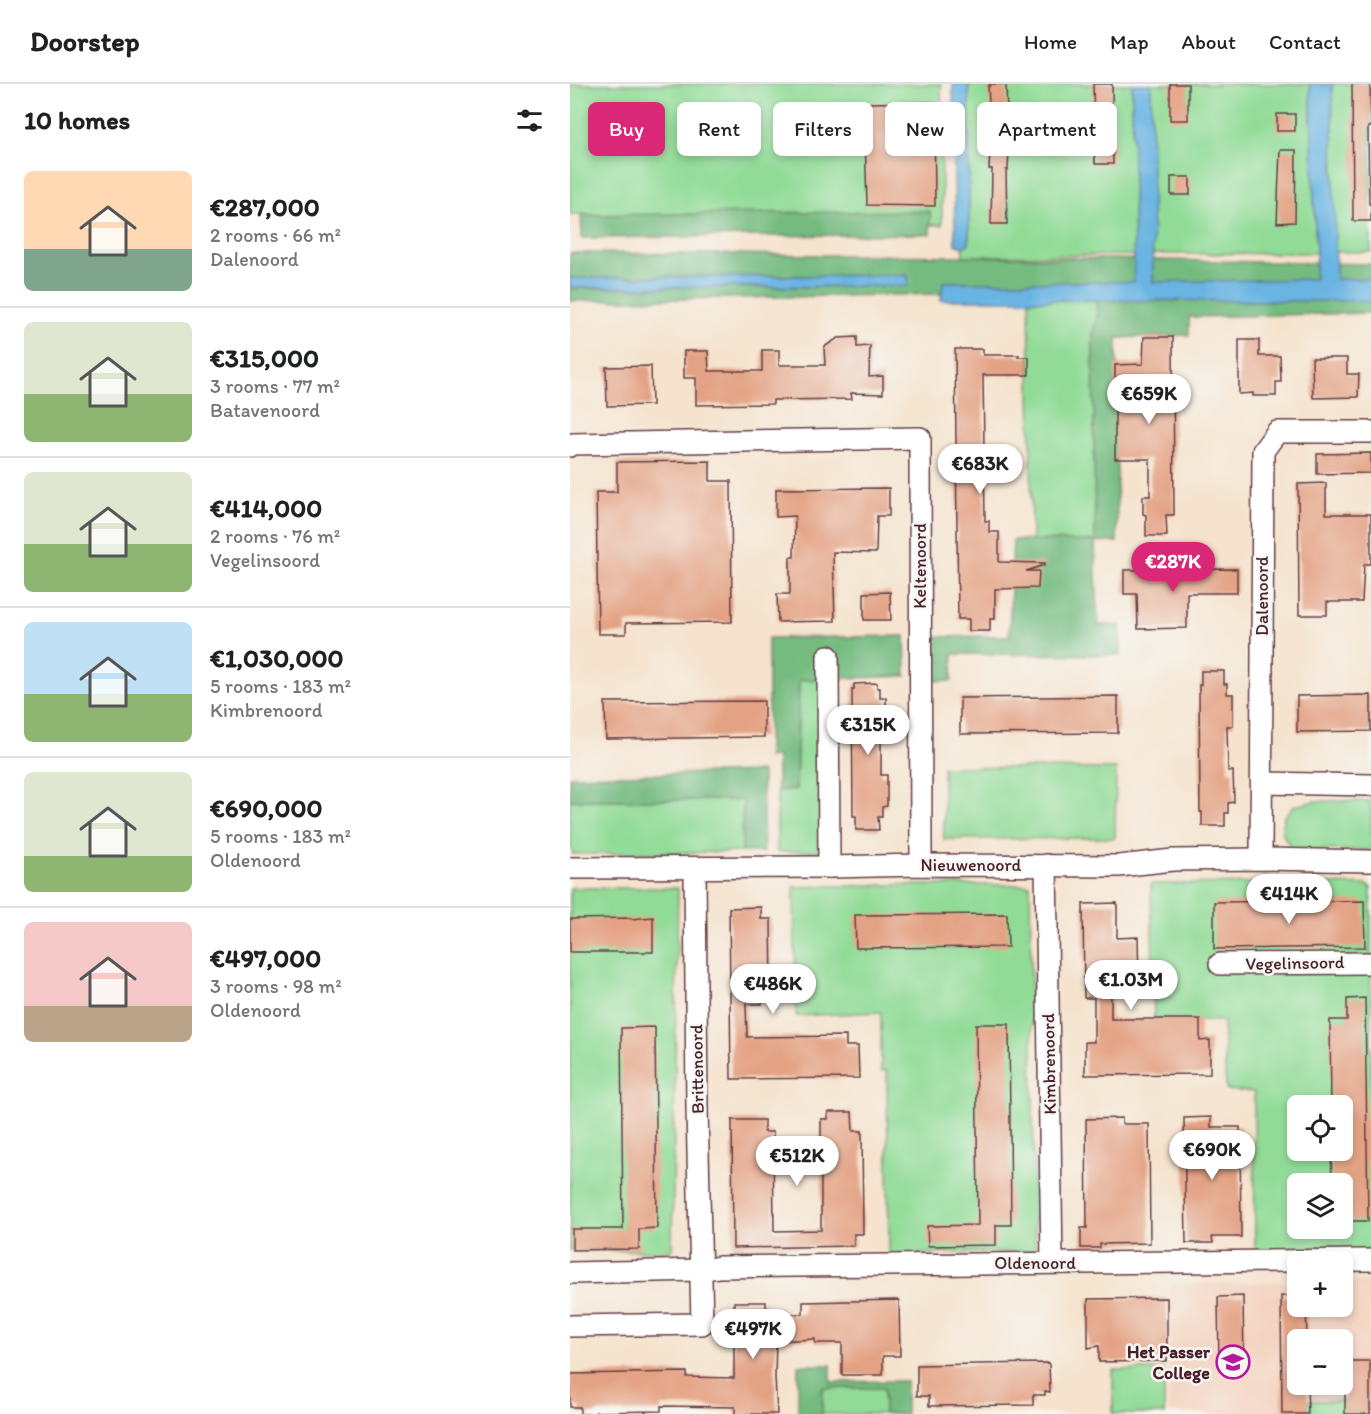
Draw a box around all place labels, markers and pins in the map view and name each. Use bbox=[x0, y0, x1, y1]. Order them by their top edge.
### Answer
pin: €659K bbox=[1107, 374, 1191, 425]
pin: €683K bbox=[938, 444, 1022, 495]
pin: €287K bbox=[1131, 542, 1215, 593]
pin: €315K bbox=[826, 705, 910, 756]
pin: €414K bbox=[1247, 874, 1331, 925]
pin: €1.03M bbox=[1082, 960, 1180, 1011]
pin: €486K bbox=[731, 964, 815, 1015]
pin: €690K bbox=[1170, 1130, 1254, 1181]
pin: €512K bbox=[755, 1136, 839, 1187]
pin: €497K bbox=[711, 1309, 795, 1360]
place label: Het Passer College bbox=[1127, 1341, 1211, 1384]
school or university icon: Het Passer College bbox=[1215, 1344, 1251, 1380]

